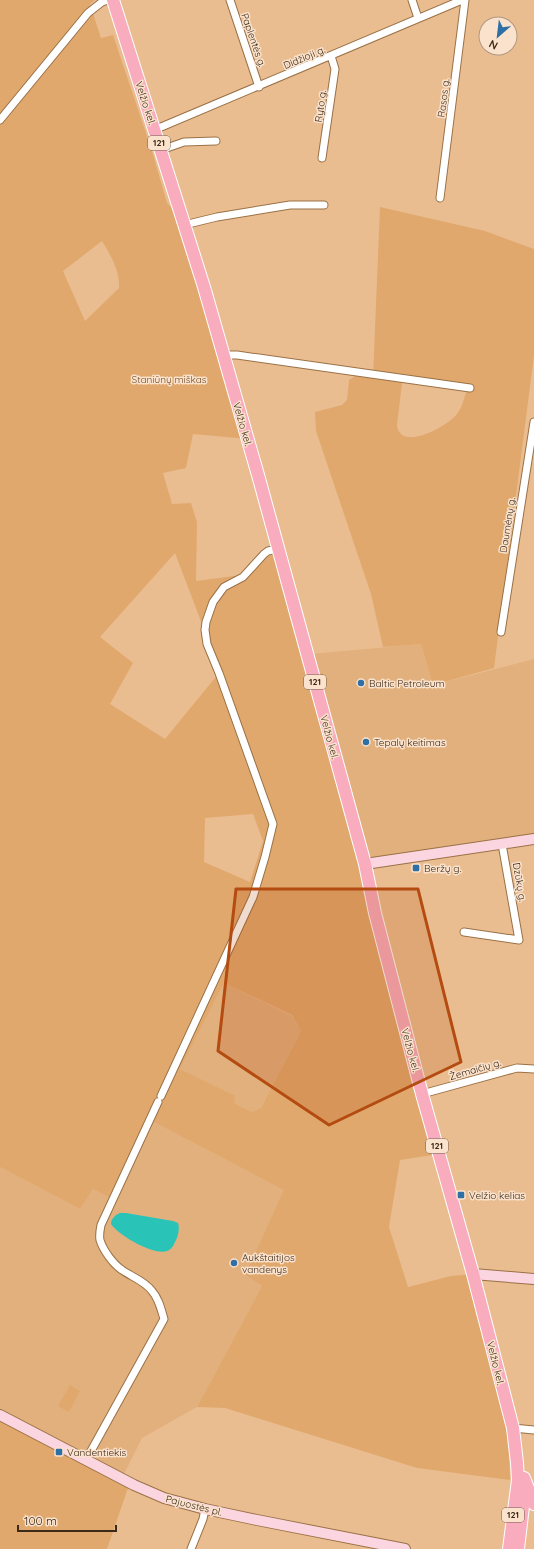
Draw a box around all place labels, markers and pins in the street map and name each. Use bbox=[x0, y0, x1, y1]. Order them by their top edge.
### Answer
place label: Baltic Petroleum bbox=[369, 677, 445, 690]
marker: Baltic Petroleum bbox=[356, 678, 366, 688]
place label: Tepalų keitimas bbox=[374, 736, 446, 749]
marker: Tepalų keitimas bbox=[361, 737, 371, 747]
place label: Beržų g. bbox=[424, 862, 461, 875]
marker: Beržų g. bbox=[411, 863, 421, 873]
place label: Velžio kelias bbox=[469, 1189, 525, 1202]
marker: Velžio kelias bbox=[456, 1190, 466, 1200]
place label: Aukštaitijos vandenys bbox=[242, 1251, 295, 1276]
marker: Aukštaitijos vandenys bbox=[229, 1258, 239, 1268]
place label: Vandentiekis bbox=[67, 1446, 127, 1459]
marker: Vandentiekis bbox=[54, 1447, 64, 1457]

